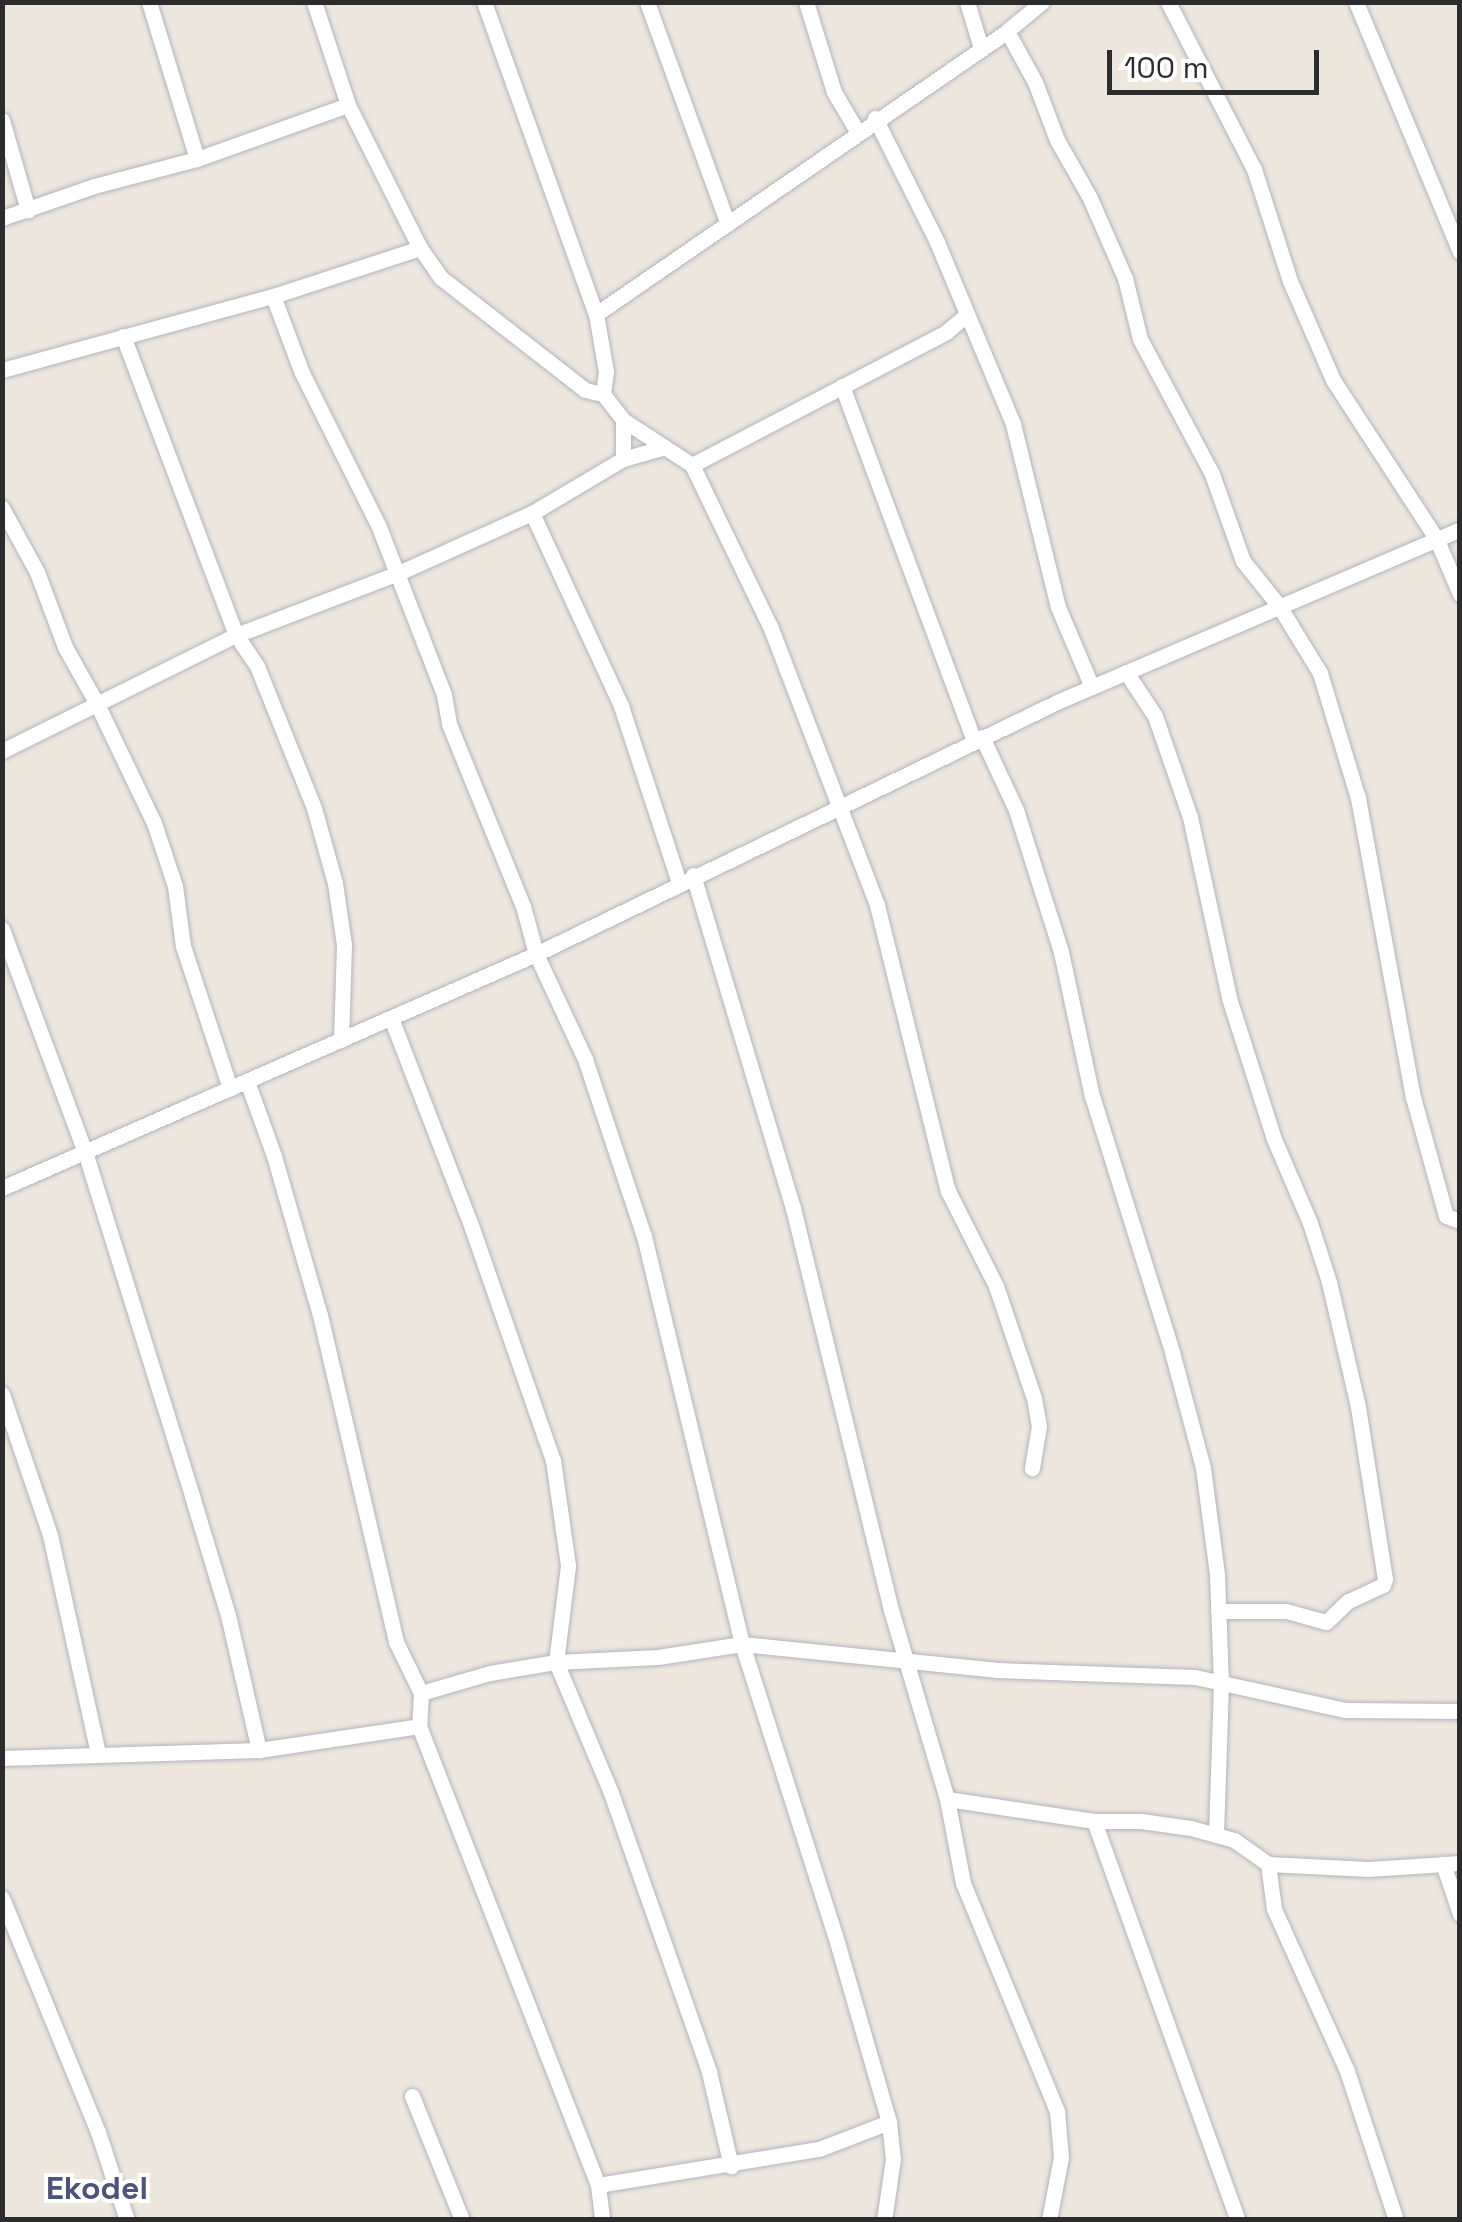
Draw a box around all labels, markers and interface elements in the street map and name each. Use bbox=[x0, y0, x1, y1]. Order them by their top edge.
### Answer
scale bar bbox=[1112, 30, 1324, 92]
text: 100 m bbox=[1124, 48, 1209, 87]
district label: Ekodel bbox=[46, 2169, 148, 2207]

